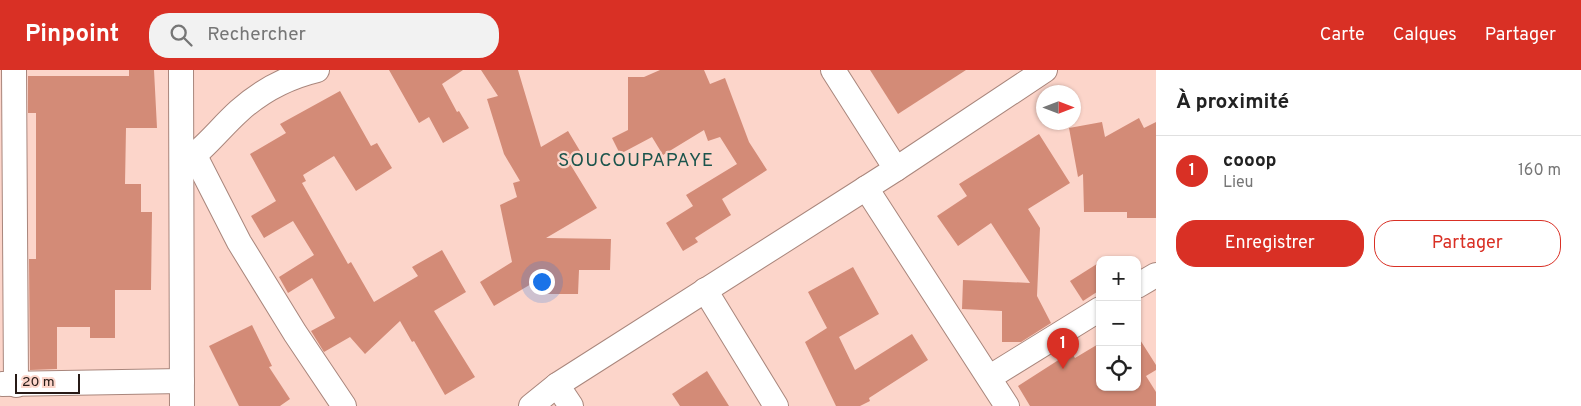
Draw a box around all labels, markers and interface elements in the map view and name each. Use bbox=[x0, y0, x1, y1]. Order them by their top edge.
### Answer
search box bbox=[149, 13, 499, 58]
text: Pinpoint bbox=[25, 20, 119, 50]
icon: search bbox=[167, 21, 195, 49]
text: Rechercher bbox=[207, 23, 306, 47]
text: Carte bbox=[1320, 24, 1365, 47]
text: Calques bbox=[1393, 24, 1457, 47]
text: Partager bbox=[1485, 24, 1556, 47]
north arrow bbox=[1036, 85, 1081, 130]
text: À proximité bbox=[1176, 89, 1289, 116]
district label: SOUCOUPAPAYE bbox=[558, 149, 714, 173]
text: cooop bbox=[1223, 149, 1277, 173]
text: 1 bbox=[1189, 161, 1195, 181]
text: 160 m bbox=[1518, 161, 1561, 181]
text: Lieu bbox=[1223, 173, 1254, 193]
button: Enregistrer bbox=[1176, 220, 1364, 267]
button: Partager bbox=[1374, 220, 1561, 267]
map controls bbox=[1096, 256, 1141, 391]
button: + bbox=[1096, 256, 1141, 301]
your location bbox=[529, 269, 555, 295]
button: − bbox=[1096, 301, 1141, 346]
pin: 1 bbox=[1047, 328, 1079, 369]
button: locate bbox=[1096, 346, 1141, 391]
scale bar bbox=[15, 371, 80, 394]
text: 20 m bbox=[22, 374, 55, 391]

